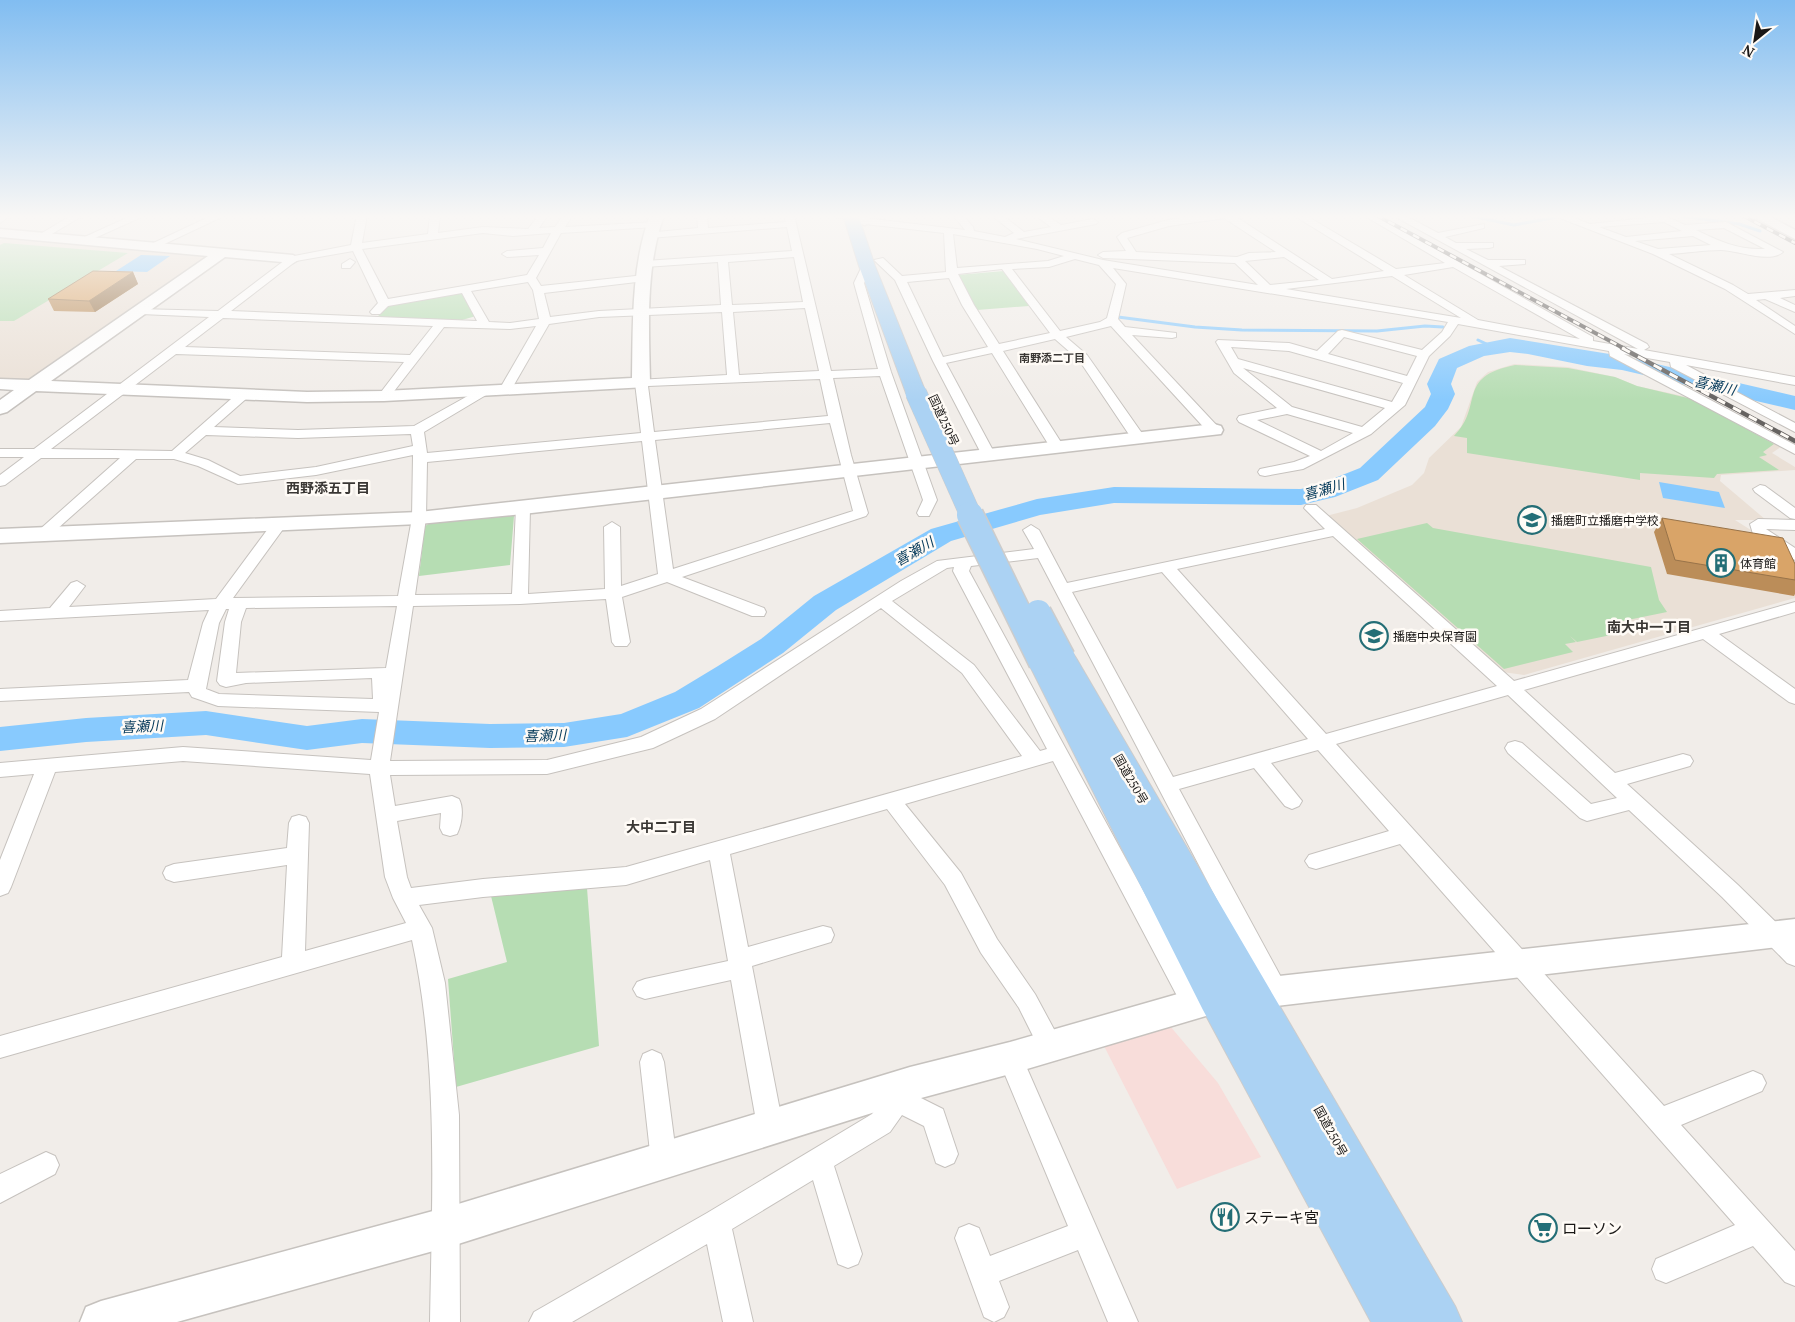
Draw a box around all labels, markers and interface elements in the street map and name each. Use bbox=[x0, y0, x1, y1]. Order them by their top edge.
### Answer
north arrow bbox=[1730, 15, 1780, 65]
text: N bbox=[1739, 41, 1758, 63]
district label: 南野添二丁目 bbox=[1019, 351, 1085, 365]
water label: 喜瀬川 bbox=[1692, 371, 1740, 399]
street label: 国道250号 bbox=[926, 392, 962, 448]
water label: 喜瀬川 bbox=[1301, 474, 1349, 504]
district label: 西野添五丁目 bbox=[286, 478, 370, 497]
school or university icon: 播磨町立播磨中学校 bbox=[1517, 505, 1547, 535]
place label: 播磨町立播磨中学校 bbox=[1551, 513, 1659, 528]
water label: 喜瀬川 bbox=[891, 531, 939, 570]
building icon: 体育館 bbox=[1706, 548, 1736, 578]
place label: 体育館 bbox=[1740, 556, 1776, 571]
district label: 南大中一丁目 bbox=[1607, 617, 1691, 636]
school or university icon: 播磨中央保育園 bbox=[1359, 621, 1389, 651]
place label: 播磨中央保育園 bbox=[1393, 629, 1477, 644]
water label: 喜瀬川 bbox=[121, 715, 165, 737]
water label: 喜瀬川 bbox=[524, 725, 568, 745]
street label: 国道250号 bbox=[1111, 751, 1151, 807]
district label: 大中二丁目 bbox=[626, 817, 696, 836]
street label: 国道250号 bbox=[1311, 1103, 1351, 1159]
restaurant icon: ステーキ宮 bbox=[1210, 1202, 1240, 1232]
place label: ステーキ宮 bbox=[1244, 1207, 1319, 1227]
supermarket icon: ローソン bbox=[1528, 1213, 1558, 1243]
place label: ローソン bbox=[1562, 1218, 1622, 1238]

